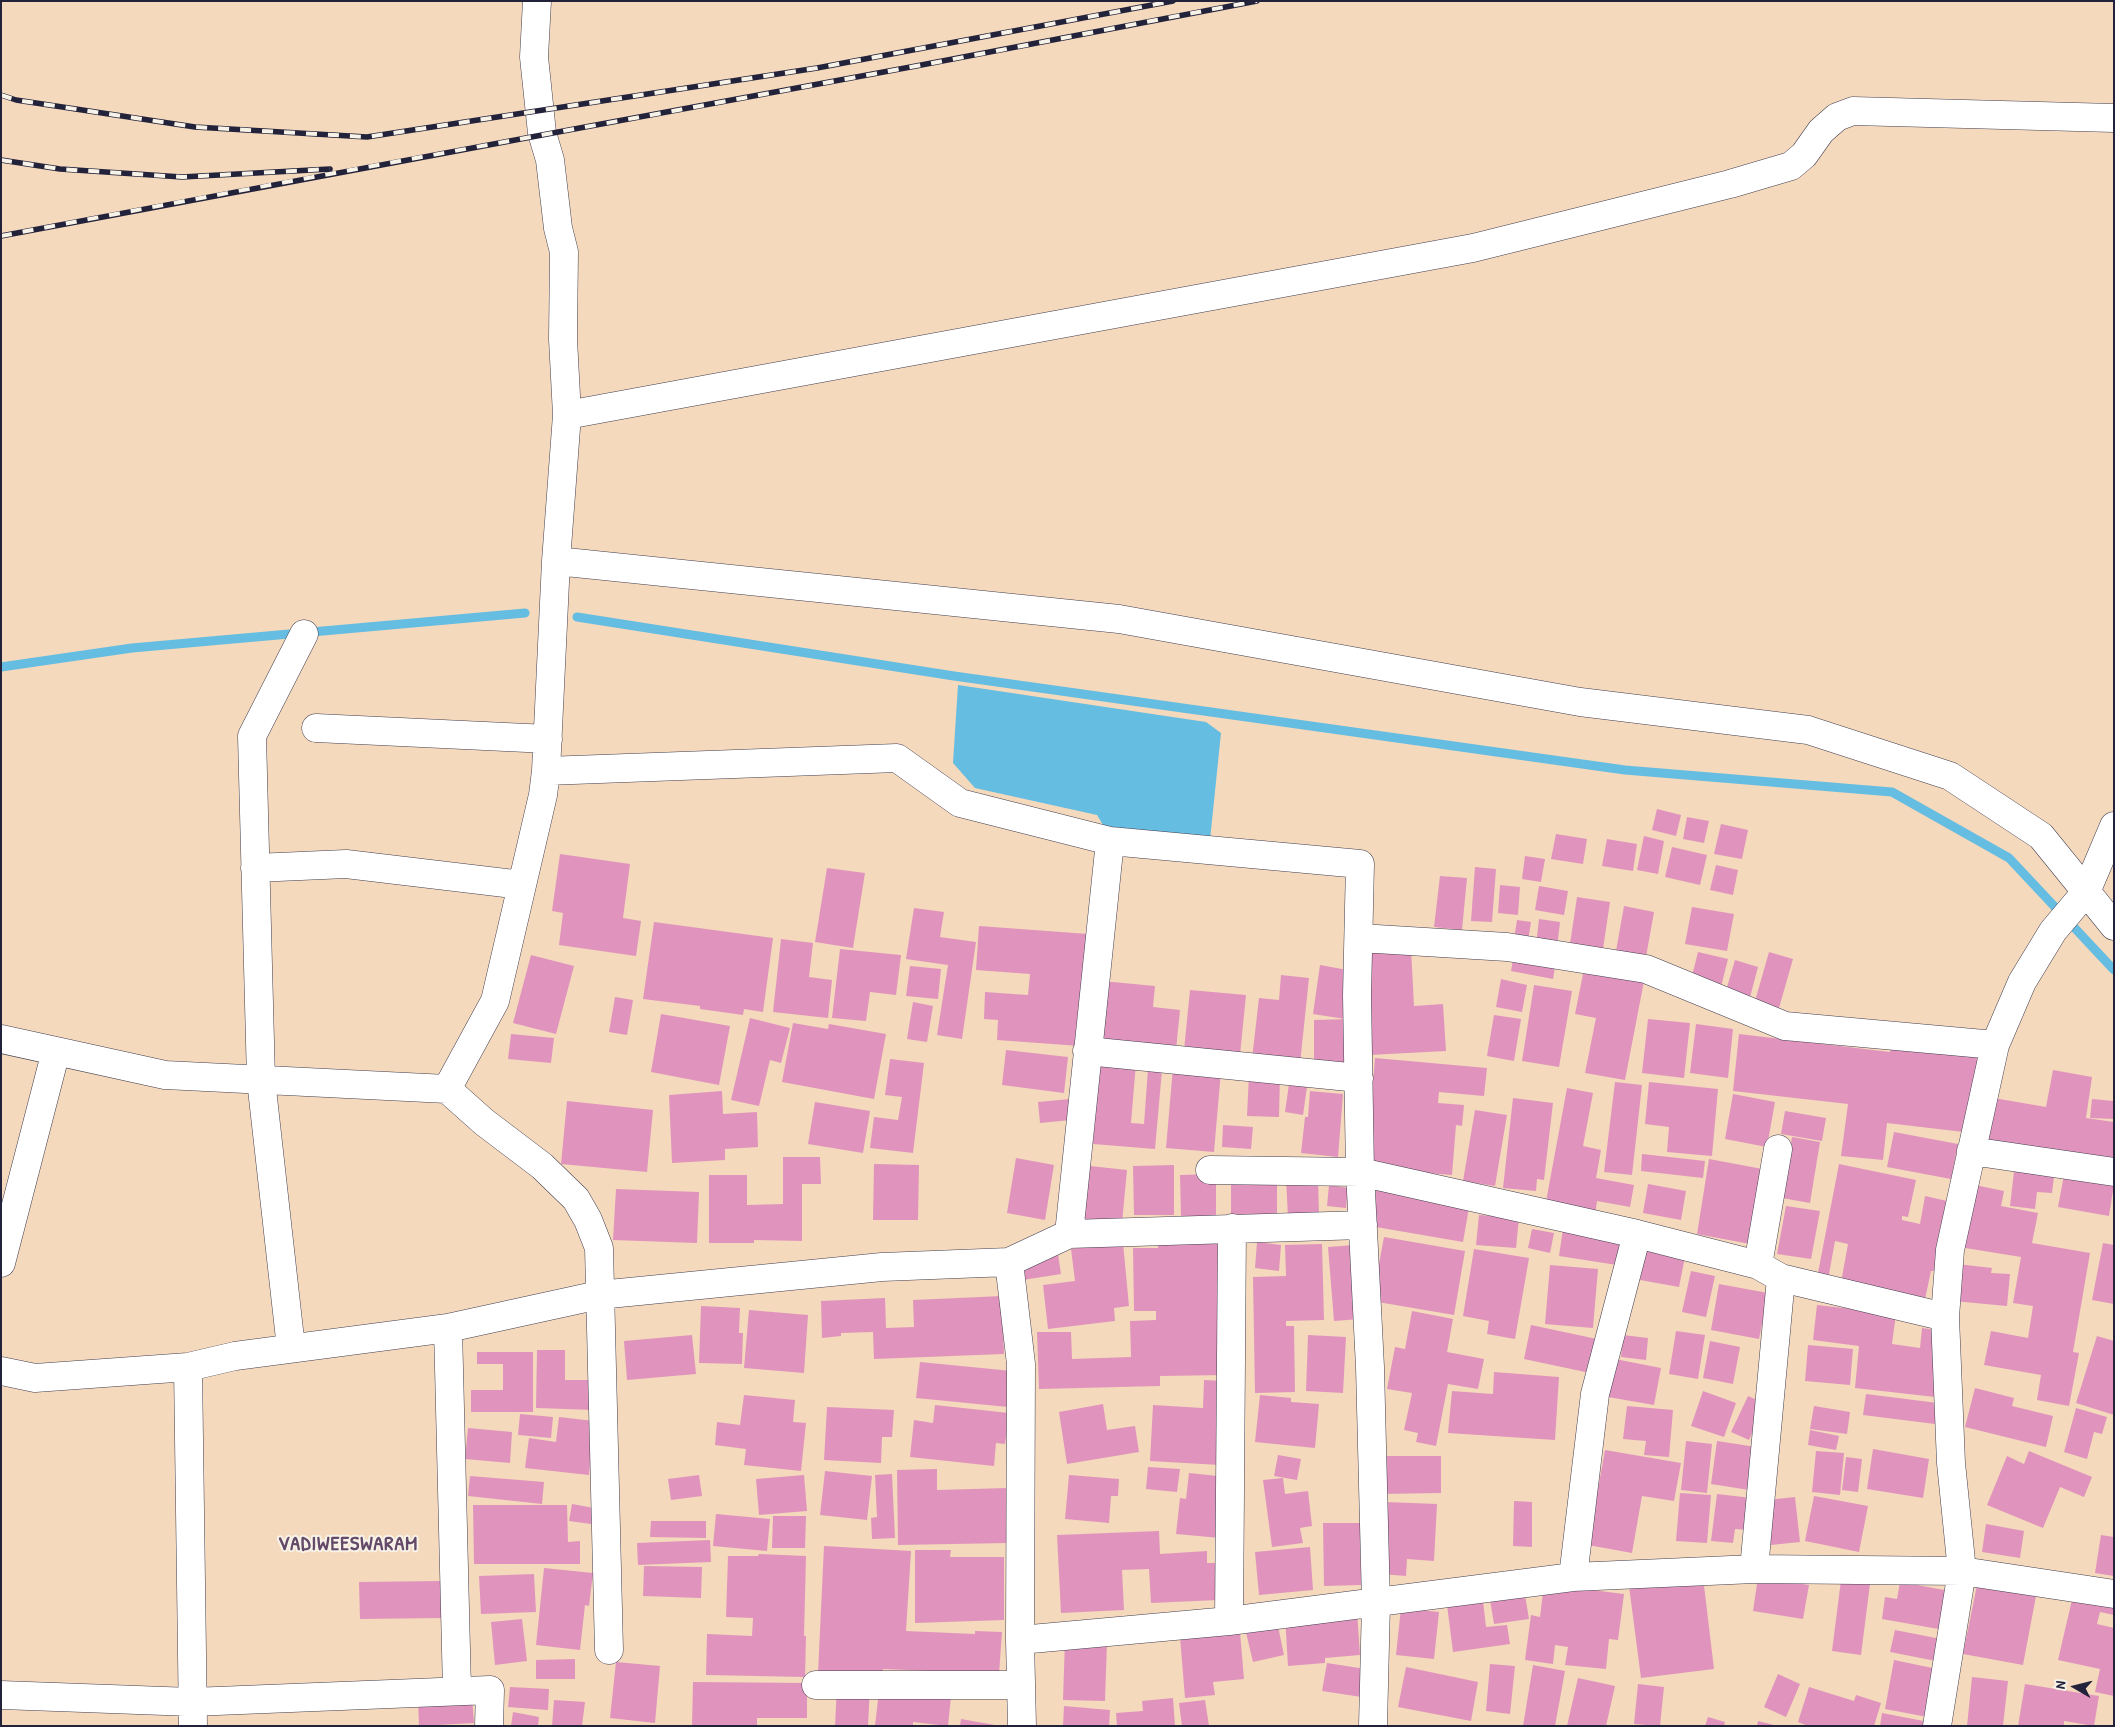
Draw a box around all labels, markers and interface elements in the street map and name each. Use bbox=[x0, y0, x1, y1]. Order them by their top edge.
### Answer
district label: VADIWEESWARAM bbox=[276, 1533, 420, 1557]
north arrow bbox=[2050, 1662, 2100, 1712]
text: N bbox=[2050, 1680, 2070, 1690]

